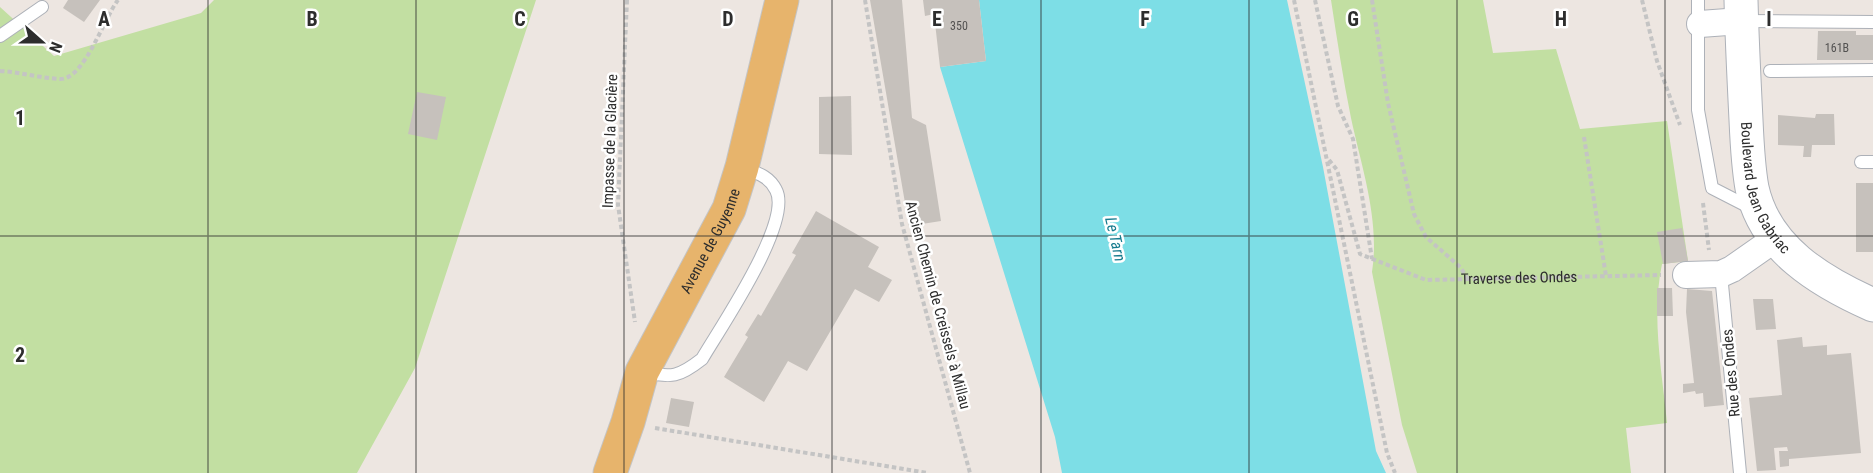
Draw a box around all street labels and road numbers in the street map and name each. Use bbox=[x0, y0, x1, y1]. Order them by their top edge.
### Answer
street label: Impasse de la Glacière bbox=[599, 74, 621, 208]
street label: Boulevard Jean Gabriac bbox=[1737, 121, 1794, 258]
street label: Avenue de Guyenne bbox=[677, 186, 744, 297]
street label: Ancien Chemin de Creissels à Millau bbox=[902, 199, 974, 411]
street label: Traverse des Ondes bbox=[1461, 268, 1578, 288]
street label: Rue des Ondes bbox=[1718, 328, 1744, 418]

